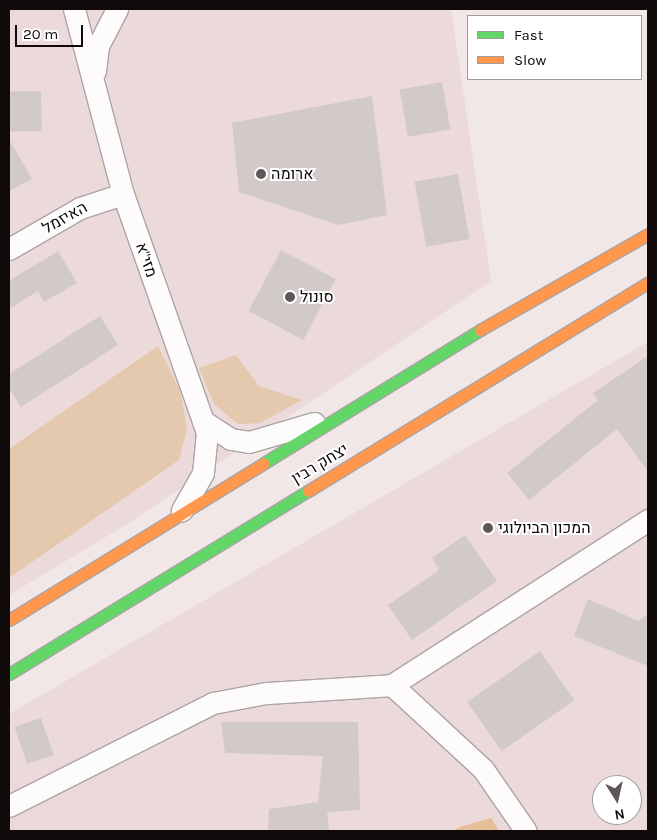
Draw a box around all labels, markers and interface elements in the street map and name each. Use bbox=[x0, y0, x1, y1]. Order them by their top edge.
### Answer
scale bar bbox=[18, 15, 85, 47]
legend bbox=[467, 15, 642, 80]
text: 20 m bbox=[23, 25, 58, 43]
text: Fast bbox=[514, 26, 543, 44]
text: Slow bbox=[514, 51, 546, 69]
place label: ארומה bbox=[271, 164, 313, 184]
marker: ארומה bbox=[255, 168, 267, 180]
street label: האיזמל bbox=[39, 198, 91, 238]
street label: מזי"א bbox=[131, 240, 161, 280]
place label: סונול bbox=[300, 287, 334, 307]
marker: סונול bbox=[284, 291, 296, 303]
street label: יצחק רבין bbox=[288, 440, 352, 488]
place label: המכון הביולוגי bbox=[498, 518, 591, 538]
marker: המכון הביולוגי bbox=[482, 522, 494, 534]
north arrow bbox=[592, 775, 642, 825]
text: N bbox=[613, 805, 626, 824]

